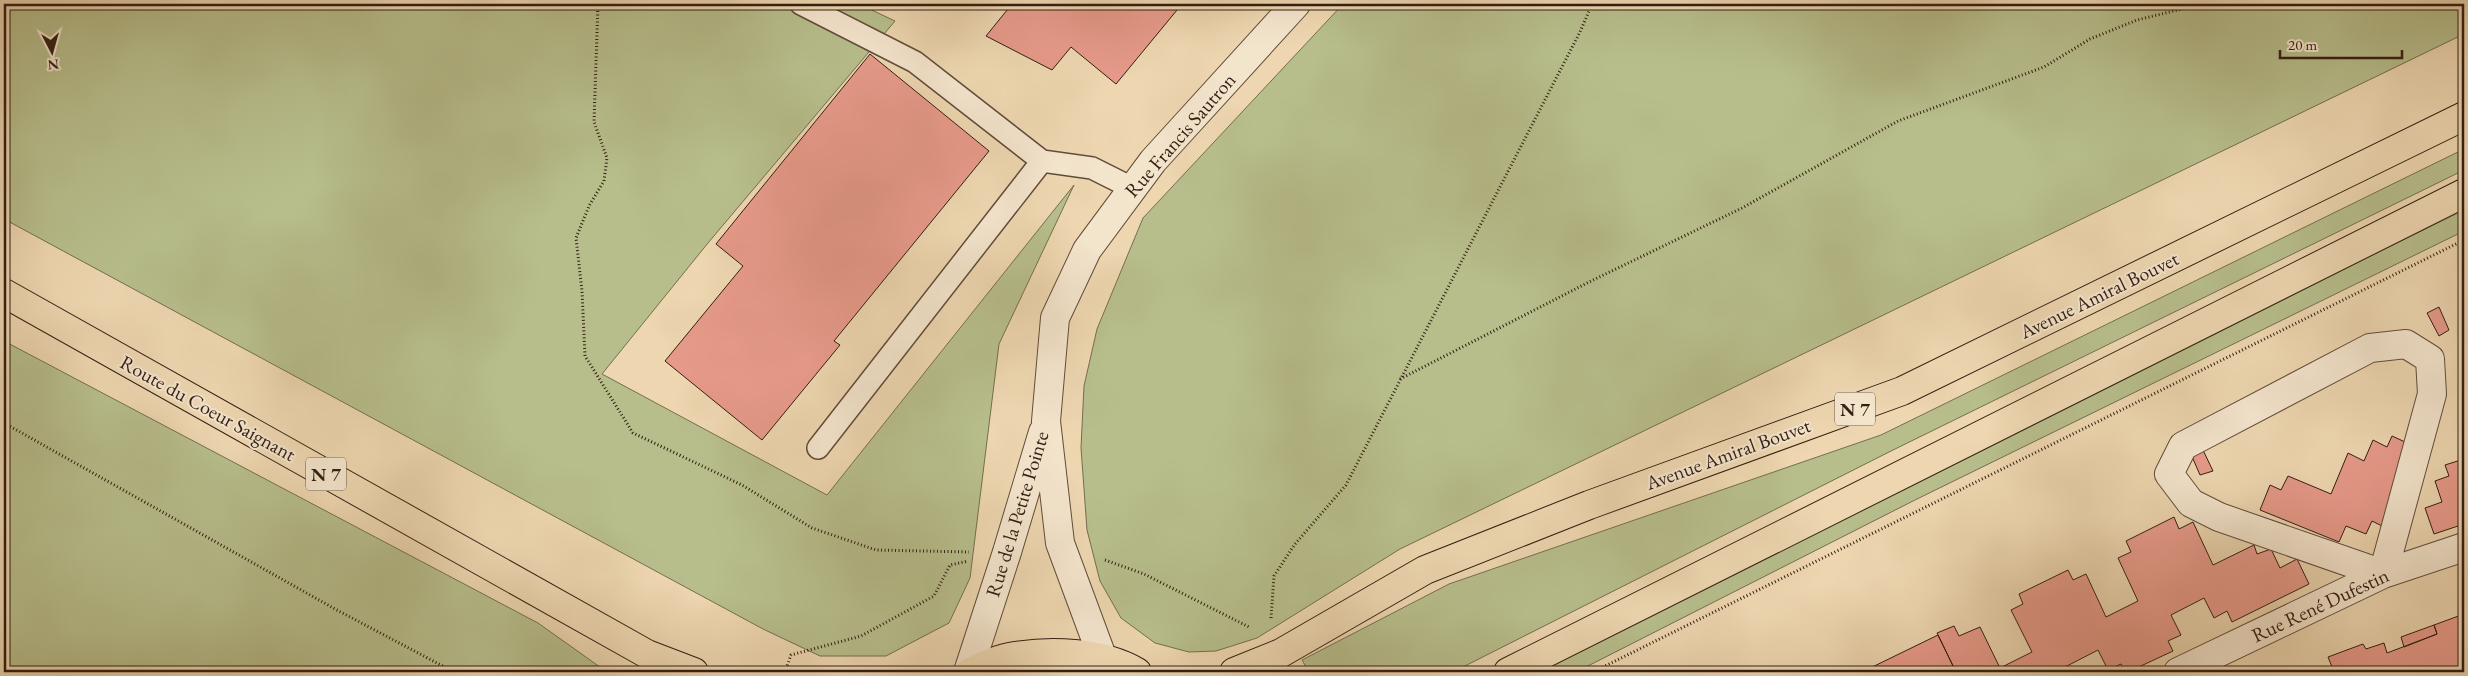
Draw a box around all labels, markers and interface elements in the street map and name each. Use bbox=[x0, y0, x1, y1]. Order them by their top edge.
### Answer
north arrow bbox=[28, 28, 78, 78]
scale bar bbox=[2280, 28, 2403, 60]
text: 20 m bbox=[2288, 35, 2317, 54]
text: N bbox=[46, 55, 60, 75]
street label: Rue Francis Sautron bbox=[1119, 67, 1242, 203]
street label: Avenue Amiral Bouvet bbox=[2014, 245, 2183, 345]
street label: Route du Coeur Saignant bbox=[116, 349, 301, 467]
road number: N 7 bbox=[1835, 392, 1875, 426]
street label: Avenue Amiral Bouvet bbox=[1641, 412, 1815, 496]
street label: Rue de la Petite Pointe bbox=[979, 428, 1055, 600]
road number: N 7 bbox=[306, 458, 346, 490]
street label: Rue René Dufestin bbox=[2247, 562, 2393, 648]

